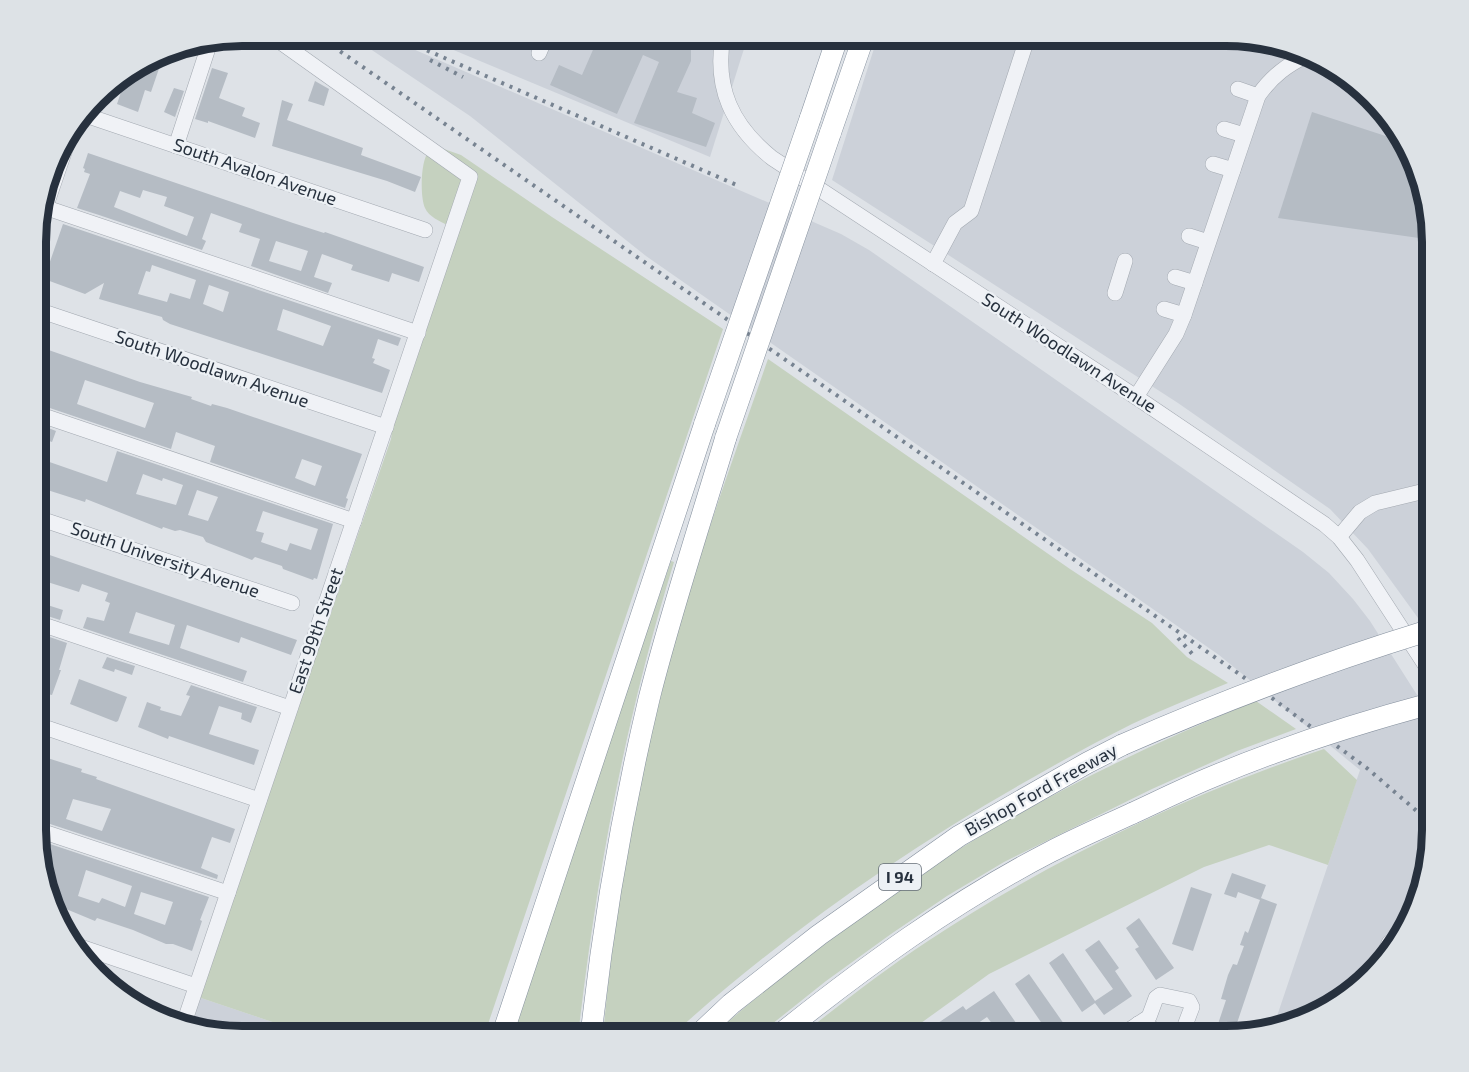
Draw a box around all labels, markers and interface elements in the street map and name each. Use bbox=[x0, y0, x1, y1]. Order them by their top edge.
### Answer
street label: South Avalon Avenue bbox=[171, 133, 340, 209]
street label: South Woodlawn Avenue bbox=[978, 287, 1161, 417]
street label: South Woodlawn Avenue bbox=[112, 325, 312, 412]
street label: South University Avenue bbox=[68, 516, 263, 602]
street label: East 99th Street bbox=[283, 565, 347, 697]
street label: Bishop Ford Freeway bbox=[960, 738, 1121, 840]
road number: I 94 bbox=[879, 864, 921, 890]

